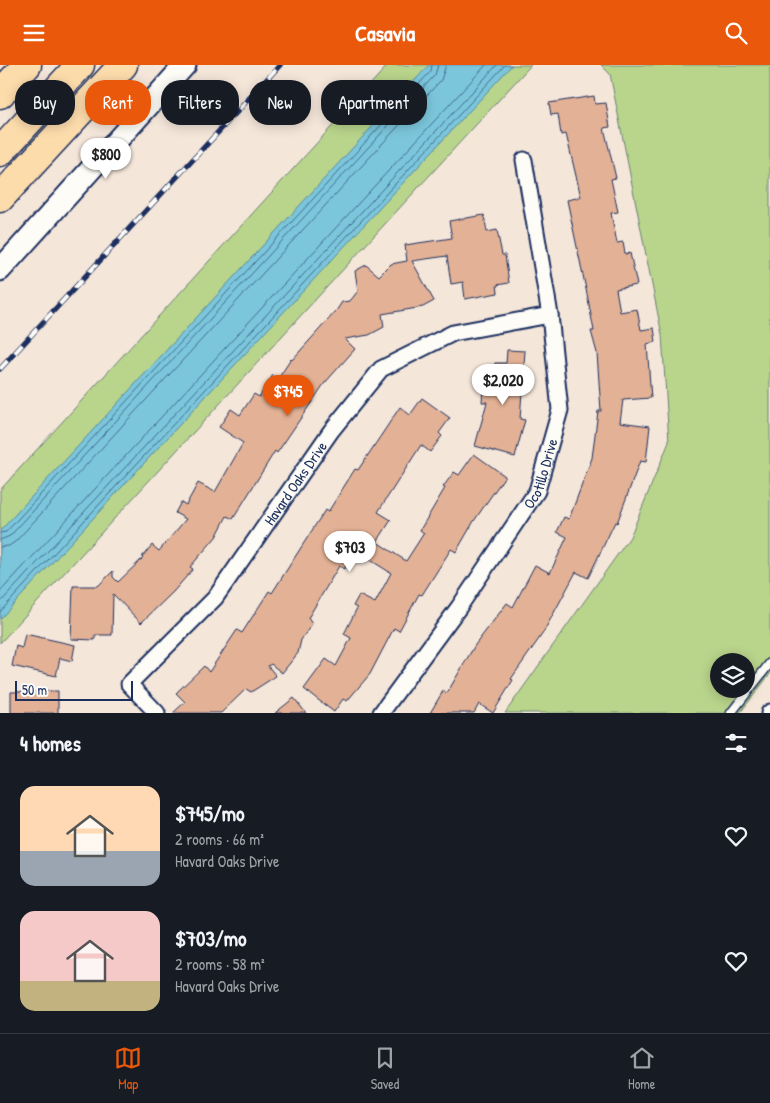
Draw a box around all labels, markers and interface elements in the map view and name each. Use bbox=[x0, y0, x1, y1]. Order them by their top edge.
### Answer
text: Casavia bbox=[355, 18, 415, 48]
icon: menu bbox=[20, 19, 48, 47]
icon: search bbox=[722, 19, 750, 47]
chip: Buy bbox=[15, 80, 75, 125]
chip: Rent bbox=[85, 80, 151, 125]
chip: Filters bbox=[161, 80, 239, 125]
chip: New bbox=[249, 80, 311, 125]
chip: Apartment bbox=[321, 80, 427, 125]
pin: $800 bbox=[76, 137, 136, 180]
text: $800 bbox=[91, 143, 121, 165]
pin: $2,020 bbox=[462, 363, 544, 406]
text: $2,020 bbox=[483, 369, 523, 391]
pin: $745 bbox=[258, 375, 318, 417]
text: $745 bbox=[274, 380, 302, 402]
street label: Ocotillo Drive bbox=[518, 436, 562, 513]
street label: Havard Oaks Drive bbox=[258, 437, 331, 529]
pin: $703 bbox=[320, 531, 380, 573]
text: $703 bbox=[335, 536, 365, 558]
map controls bbox=[710, 653, 755, 698]
button: layers bbox=[710, 653, 755, 698]
scale bar bbox=[15, 678, 132, 701]
text: 50 m bbox=[22, 680, 47, 699]
text: 4 homes bbox=[20, 729, 81, 758]
icon: filters bbox=[722, 729, 750, 757]
text: $745/mo bbox=[175, 799, 244, 828]
icon: home bbox=[60, 806, 120, 866]
icon: heart bbox=[722, 822, 750, 850]
text: 2 rooms · 66 m² bbox=[175, 828, 264, 850]
text: Havard Oaks Drive bbox=[175, 850, 279, 872]
text: $703/mo bbox=[175, 924, 246, 953]
icon: home bbox=[60, 931, 120, 991]
icon: heart bbox=[722, 947, 750, 975]
text: 2 rooms · 58 m² bbox=[175, 953, 265, 975]
text: Havard Oaks Drive bbox=[175, 975, 279, 997]
tab: Map bbox=[114, 1044, 142, 1093]
tab: Saved bbox=[371, 1044, 399, 1093]
tab: Home bbox=[628, 1044, 656, 1093]

